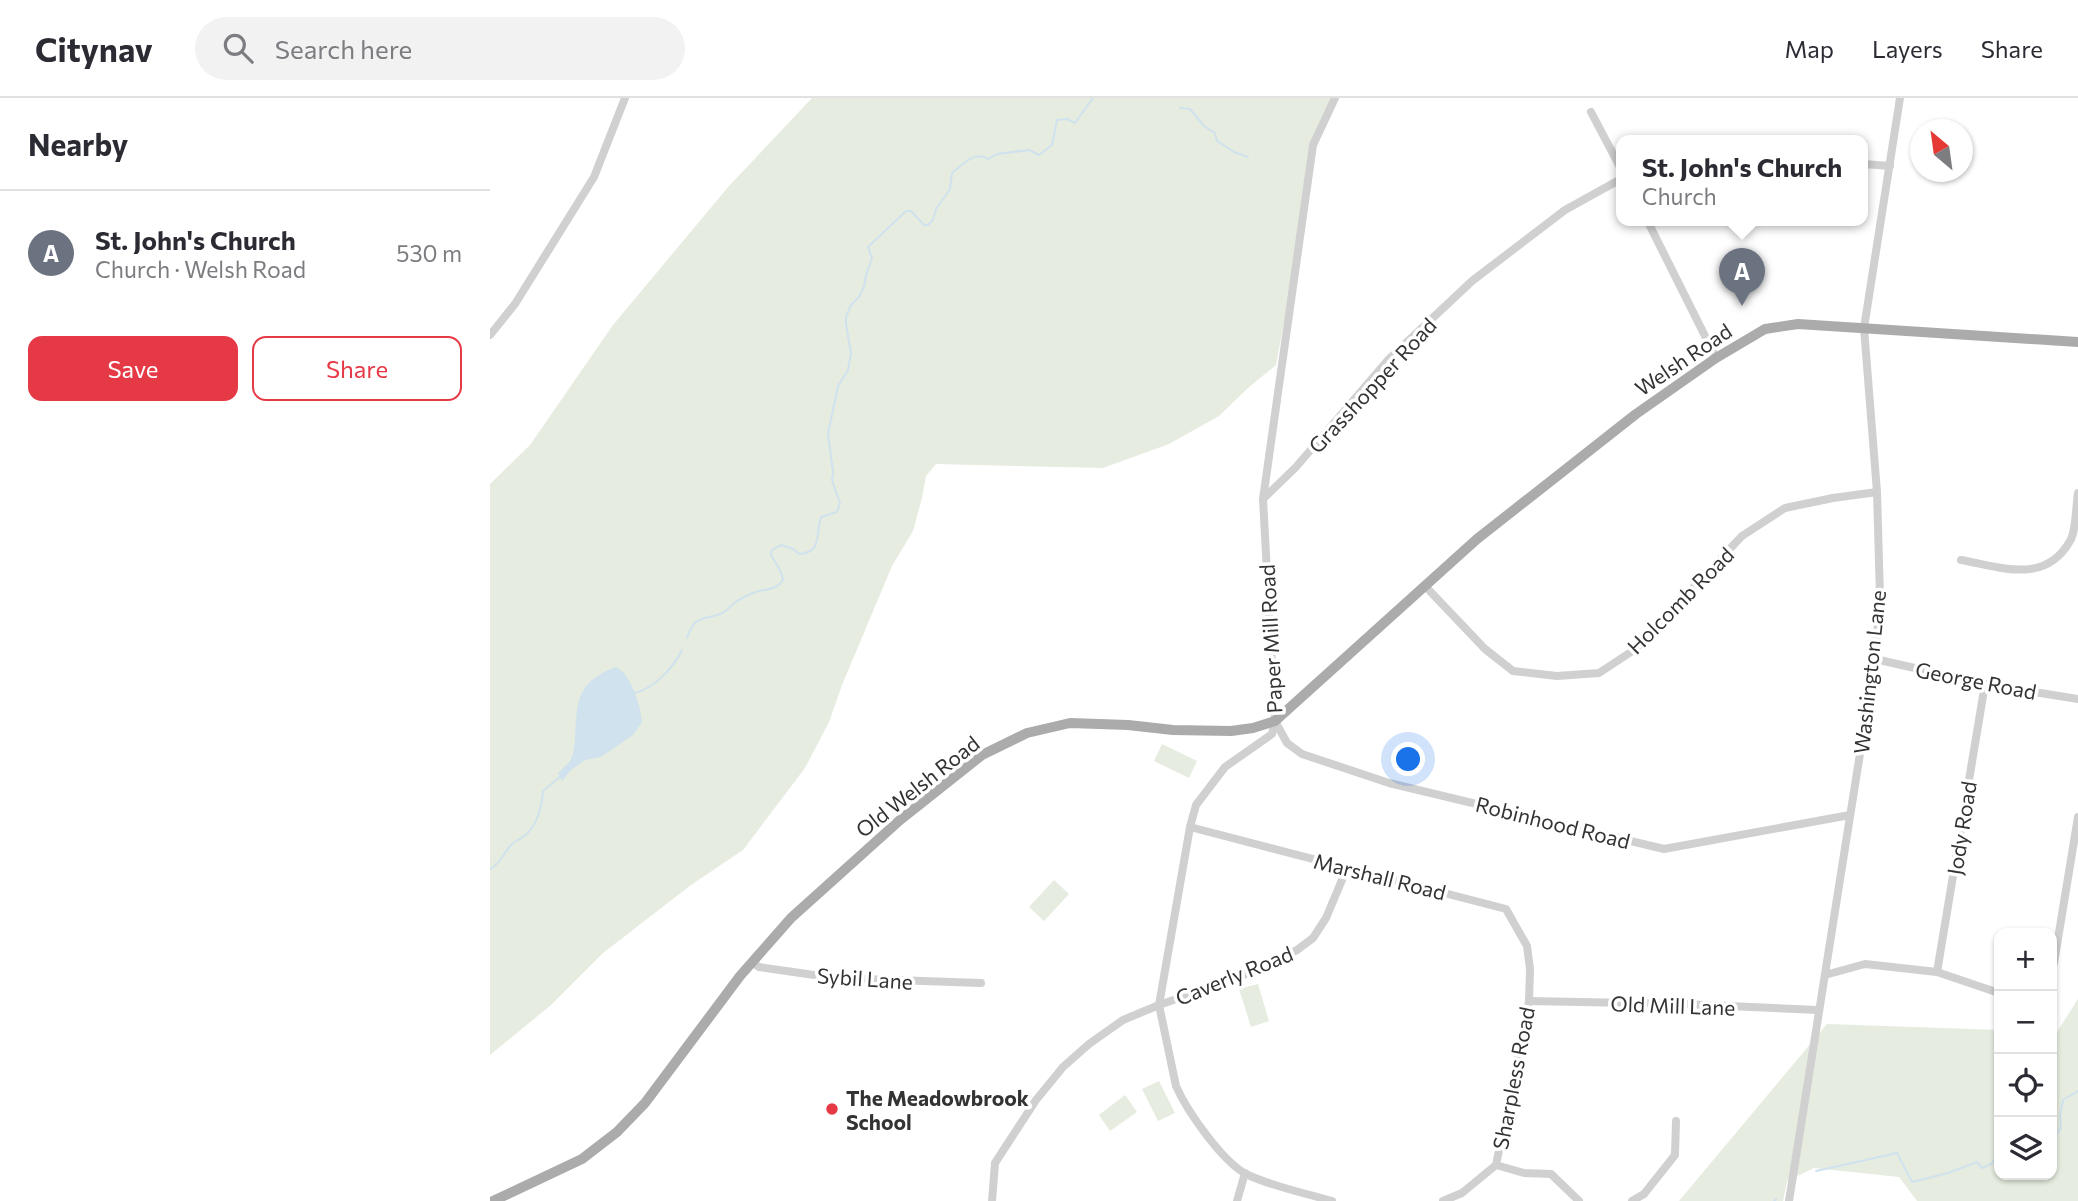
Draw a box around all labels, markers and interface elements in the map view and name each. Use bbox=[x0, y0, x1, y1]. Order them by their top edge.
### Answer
search box bbox=[195, 17, 685, 80]
text: Citynav bbox=[35, 28, 153, 69]
icon: search bbox=[219, 29, 257, 67]
text: Search here bbox=[275, 33, 412, 64]
text: Map bbox=[1785, 34, 1834, 63]
text: Layers bbox=[1872, 34, 1943, 63]
text: Share bbox=[1981, 34, 2043, 63]
north arrow bbox=[1910, 119, 1973, 182]
text: Nearby bbox=[28, 125, 128, 162]
popup bbox=[1616, 135, 1868, 226]
text: St. John's Church bbox=[1642, 151, 1842, 182]
text: Church bbox=[1642, 182, 1717, 210]
text: St. John's Church bbox=[95, 224, 296, 255]
text: A bbox=[43, 239, 59, 267]
text: 530 m bbox=[396, 239, 462, 267]
pin: A bbox=[1719, 248, 1765, 306]
text: Church · Welsh Road bbox=[95, 255, 306, 283]
street label: Grasshopper Road bbox=[1303, 312, 1441, 458]
street label: Welsh Road bbox=[1630, 318, 1736, 400]
button: Save bbox=[28, 336, 238, 401]
button: Share bbox=[252, 336, 462, 401]
street label: Holcomb Road bbox=[1622, 542, 1738, 658]
street label: Paper Mill Road bbox=[1254, 564, 1286, 714]
street label: Washington Lane bbox=[1848, 589, 1890, 755]
street label: George Road bbox=[1913, 656, 2039, 704]
street label: Old Welsh Road bbox=[850, 730, 984, 842]
your location bbox=[1391, 742, 1425, 776]
street label: Jody Road bbox=[1941, 779, 1981, 877]
street label: Robinhood Road bbox=[1473, 791, 1633, 853]
street label: Marshall Road bbox=[1311, 848, 1449, 904]
map controls bbox=[1994, 928, 2057, 1180]
button: + bbox=[1994, 928, 2057, 991]
street label: Caverly Road bbox=[1172, 940, 1296, 1010]
street label: Sybil Lane bbox=[816, 962, 914, 994]
street label: Old Mill Lane bbox=[1610, 990, 1736, 1020]
button: − bbox=[1994, 991, 2057, 1054]
street label: Sharpless Road bbox=[1487, 1005, 1539, 1151]
button: locate bbox=[1994, 1054, 2057, 1117]
place label: The Meadowbrook School bbox=[846, 1085, 1029, 1134]
marker: The Meadowbrook School bbox=[824, 1101, 840, 1117]
button: layers bbox=[1994, 1117, 2057, 1180]

